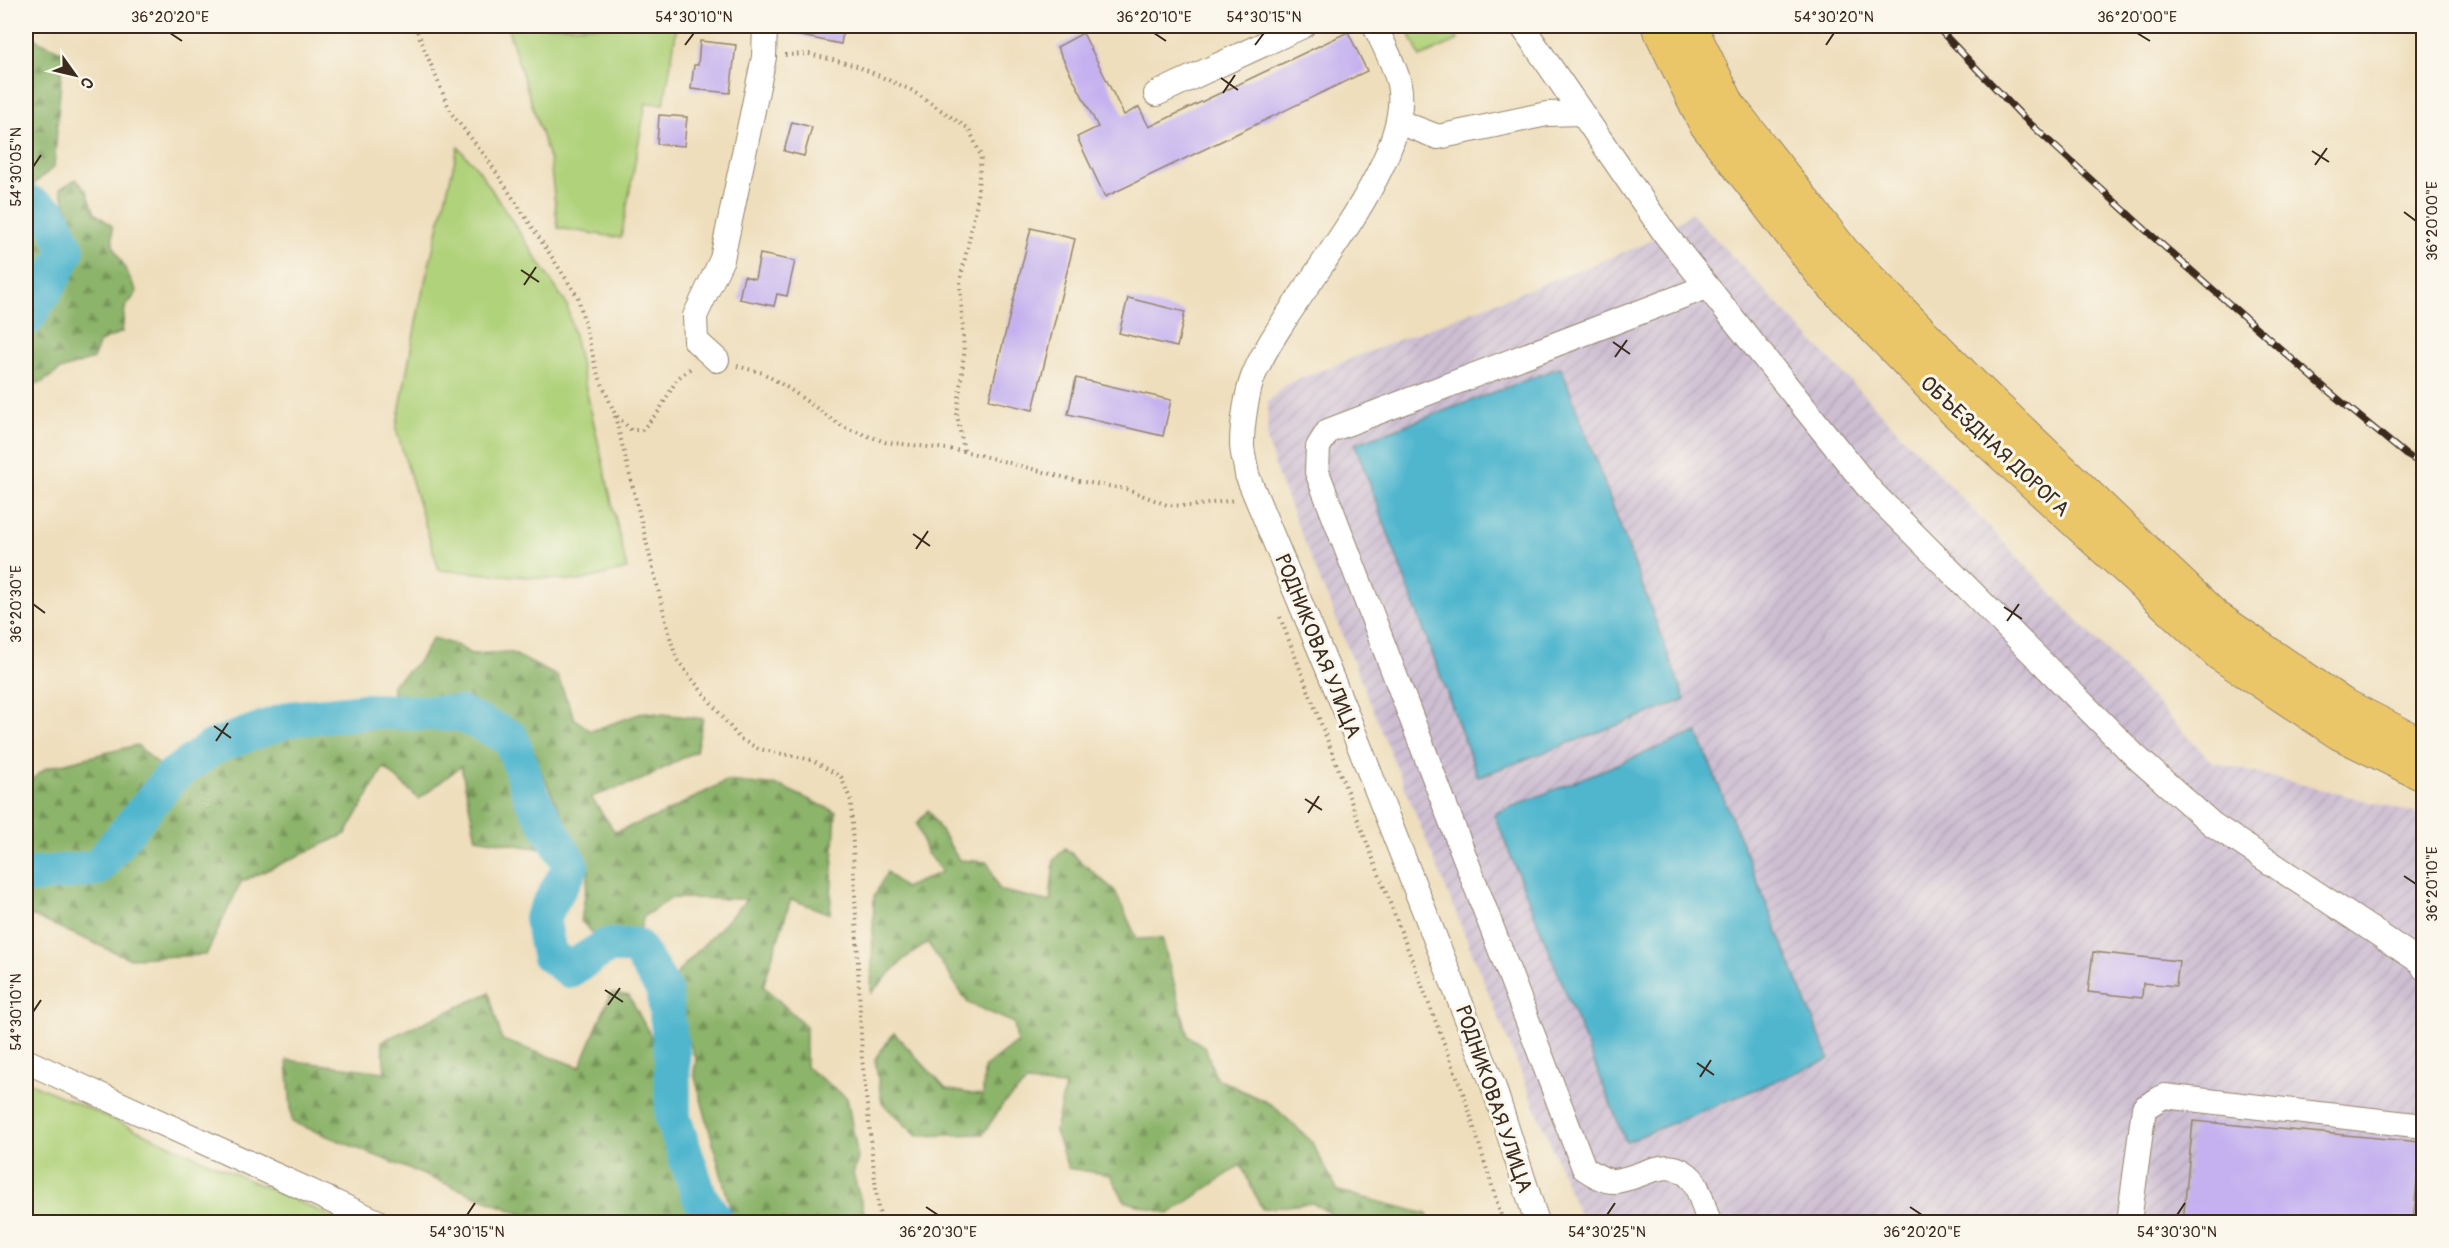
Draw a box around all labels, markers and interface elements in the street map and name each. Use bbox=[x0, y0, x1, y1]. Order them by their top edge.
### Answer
text: 36°20'20"E bbox=[131, 8, 209, 27]
text: 54°30'10"N bbox=[655, 8, 733, 27]
text: 36°20'10"E bbox=[1116, 8, 1192, 27]
text: 54°30'15"N bbox=[1226, 8, 1302, 27]
text: 54°30'20"N bbox=[1794, 8, 1874, 27]
text: 36°20'00"E bbox=[2097, 8, 2177, 27]
north arrow bbox=[45, 45, 105, 105]
text: С bbox=[75, 73, 98, 93]
text: 54°30'05"N bbox=[7, 127, 26, 207]
text: 36°20'00"E bbox=[2423, 181, 2442, 261]
street label: ОБЪЕЗДНАЯ ДОРОГА bbox=[1914, 370, 2075, 523]
street label: РОДНИКОВАЯ УЛИЦА bbox=[1268, 550, 1367, 742]
text: 36°20'30"E bbox=[7, 565, 26, 643]
text: 36°20'10"E bbox=[2423, 846, 2442, 922]
text: 54°30'10"N bbox=[7, 973, 26, 1051]
street label: РОДНИКОВАЯ УЛИЦА bbox=[1449, 1002, 1538, 1196]
text: 54°30'15"N bbox=[429, 1223, 505, 1242]
text: 36°20'30"E bbox=[899, 1223, 977, 1242]
text: 54°30'25"N bbox=[1568, 1223, 1646, 1242]
text: 36°20'20"E bbox=[1883, 1223, 1961, 1242]
text: 54°30'30"N bbox=[2137, 1223, 2217, 1242]

